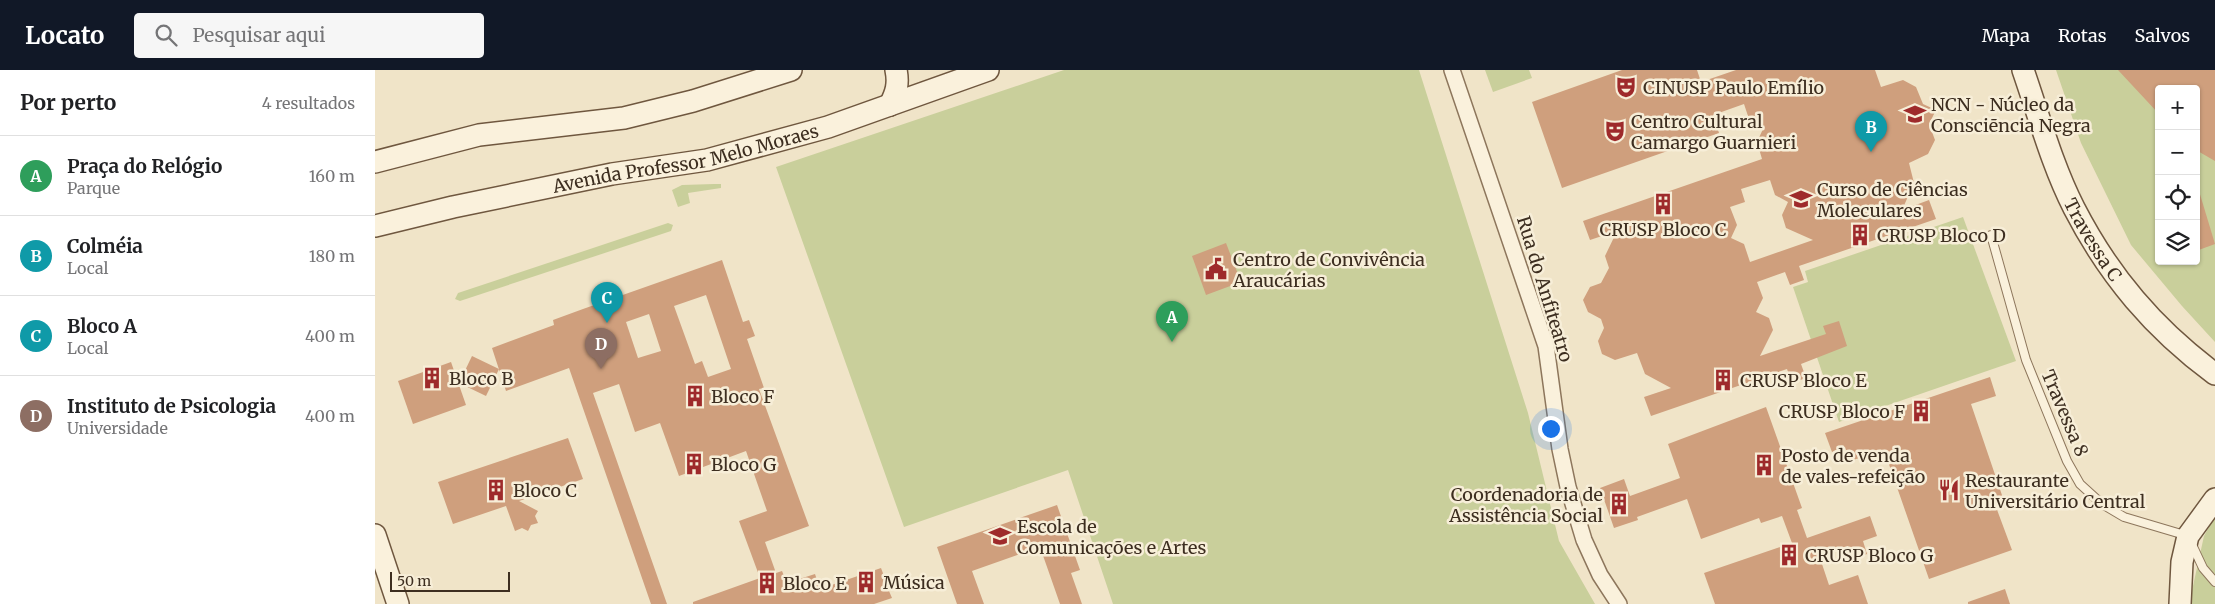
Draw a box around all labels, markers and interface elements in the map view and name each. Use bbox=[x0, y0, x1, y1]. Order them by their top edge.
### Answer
search box bbox=[134, 13, 484, 58]
text: Locato bbox=[25, 20, 104, 51]
icon: search bbox=[152, 21, 180, 49]
text: Pesquisar aqui bbox=[192, 23, 325, 47]
text: Mapa bbox=[1982, 24, 2030, 47]
text: Rotas bbox=[2058, 24, 2107, 47]
text: Salvos bbox=[2135, 24, 2190, 47]
theatre icon: CINUSP Paulo Emílio bbox=[1613, 74, 1639, 100]
place label: CINUSP Paulo Emílio bbox=[1643, 76, 1824, 99]
map controls bbox=[2155, 85, 2200, 265]
button: + bbox=[2155, 85, 2200, 130]
text: Por perto bbox=[20, 89, 116, 116]
text: 4 resultados bbox=[262, 93, 355, 113]
place label: NCN - Núcleo da Consciẽncia Negra bbox=[1931, 93, 2091, 137]
school or university icon: NCN - Núcleo da Consciẽncia Negra bbox=[1902, 101, 1928, 127]
place label: Centro Cultural Camargo Guarnieri bbox=[1631, 110, 1796, 154]
pin: B bbox=[1855, 111, 1887, 152]
theatre icon: Centro Cultural Camargo Guarnieri bbox=[1602, 118, 1628, 144]
street label: Avenida Professor Melo Moraes bbox=[550, 119, 821, 198]
button: − bbox=[2155, 130, 2200, 175]
text: Praça do Relógio bbox=[67, 154, 222, 178]
text: A bbox=[30, 166, 42, 186]
text: 160 m bbox=[309, 166, 355, 186]
button: locate bbox=[2155, 175, 2200, 220]
text: Parque bbox=[67, 178, 120, 198]
place label: Curso de Ciências Moleculares bbox=[1817, 178, 1968, 222]
school or university icon: Curso de Ciências Moleculares bbox=[1788, 186, 1814, 212]
building icon: CRUSP Bloco C bbox=[1650, 191, 1676, 217]
street label: Travessa C bbox=[2059, 194, 2127, 286]
street label: Rua do Anfiteatro bbox=[1512, 213, 1578, 365]
place label: CRUSP Bloco C bbox=[1600, 218, 1727, 241]
button: layers bbox=[2155, 220, 2200, 265]
building icon: CRUSP Bloco D bbox=[1847, 222, 1873, 248]
place label: CRUSP Bloco D bbox=[1877, 224, 2006, 247]
text: Colméia bbox=[67, 234, 143, 258]
text: B bbox=[30, 246, 42, 266]
text: 180 m bbox=[309, 246, 355, 266]
place label: Centro de Convivência Araucárias bbox=[1232, 248, 1425, 292]
public building icon: Centro de Convivência Araucárias bbox=[1203, 256, 1229, 282]
text: Local bbox=[67, 258, 109, 278]
pin: C bbox=[591, 282, 623, 323]
pin: A bbox=[1156, 301, 1188, 342]
text: Bloco A bbox=[67, 314, 137, 338]
text: C bbox=[31, 326, 41, 346]
text: 400 m bbox=[305, 326, 355, 346]
pin: D bbox=[585, 328, 617, 369]
text: Local bbox=[67, 338, 109, 358]
building icon: Bloco B bbox=[419, 365, 445, 391]
street label: Travessa 8 bbox=[2036, 366, 2094, 460]
place label: Bloco B bbox=[449, 367, 513, 390]
building icon: CRUSP Bloco E bbox=[1710, 367, 1736, 393]
place label: CRUSP Bloco E bbox=[1740, 369, 1867, 392]
building icon: Bloco F bbox=[682, 383, 708, 409]
place label: Bloco F bbox=[711, 385, 774, 408]
text: Instituto de Psicologia bbox=[67, 394, 276, 418]
building icon: CRUSP Bloco F bbox=[1908, 398, 1934, 424]
place label: CRUSP Bloco F bbox=[1779, 400, 1905, 423]
text: D bbox=[30, 406, 42, 426]
text: 400 m bbox=[305, 406, 355, 426]
your location bbox=[1538, 416, 1564, 442]
text: Universidade bbox=[67, 418, 168, 438]
place label: Posto de venda de vales-refeição bbox=[1781, 444, 1925, 488]
building icon: Bloco G bbox=[681, 451, 707, 477]
building icon: Posto de venda de vales-refeição bbox=[1751, 452, 1777, 478]
place label: Bloco G bbox=[711, 453, 776, 476]
place label: Restaurante Universitário Central bbox=[1965, 469, 2146, 513]
building icon: Bloco C bbox=[483, 477, 509, 503]
restaurant icon: Restaurante Universitário Central bbox=[1936, 477, 1962, 503]
place label: Bloco C bbox=[513, 479, 577, 502]
place label: Coordenadoria de Assistência Social bbox=[1448, 483, 1603, 527]
building icon: Coordenadoria de Assistência Social bbox=[1606, 491, 1632, 517]
place label: Escola de Comunicações e Artes bbox=[1017, 515, 1206, 559]
school or university icon: Escola de Comunicações e Artes bbox=[987, 523, 1013, 549]
building icon: CRUSP Bloco G bbox=[1776, 542, 1802, 568]
place label: CRUSP Bloco G bbox=[1805, 544, 1933, 567]
scale bar bbox=[390, 569, 510, 592]
building icon: Música bbox=[853, 569, 879, 595]
building icon: Bloco E bbox=[754, 570, 780, 596]
place label: Música bbox=[883, 571, 945, 594]
text: 50 m bbox=[397, 572, 431, 590]
place label: Bloco E bbox=[783, 572, 847, 595]

